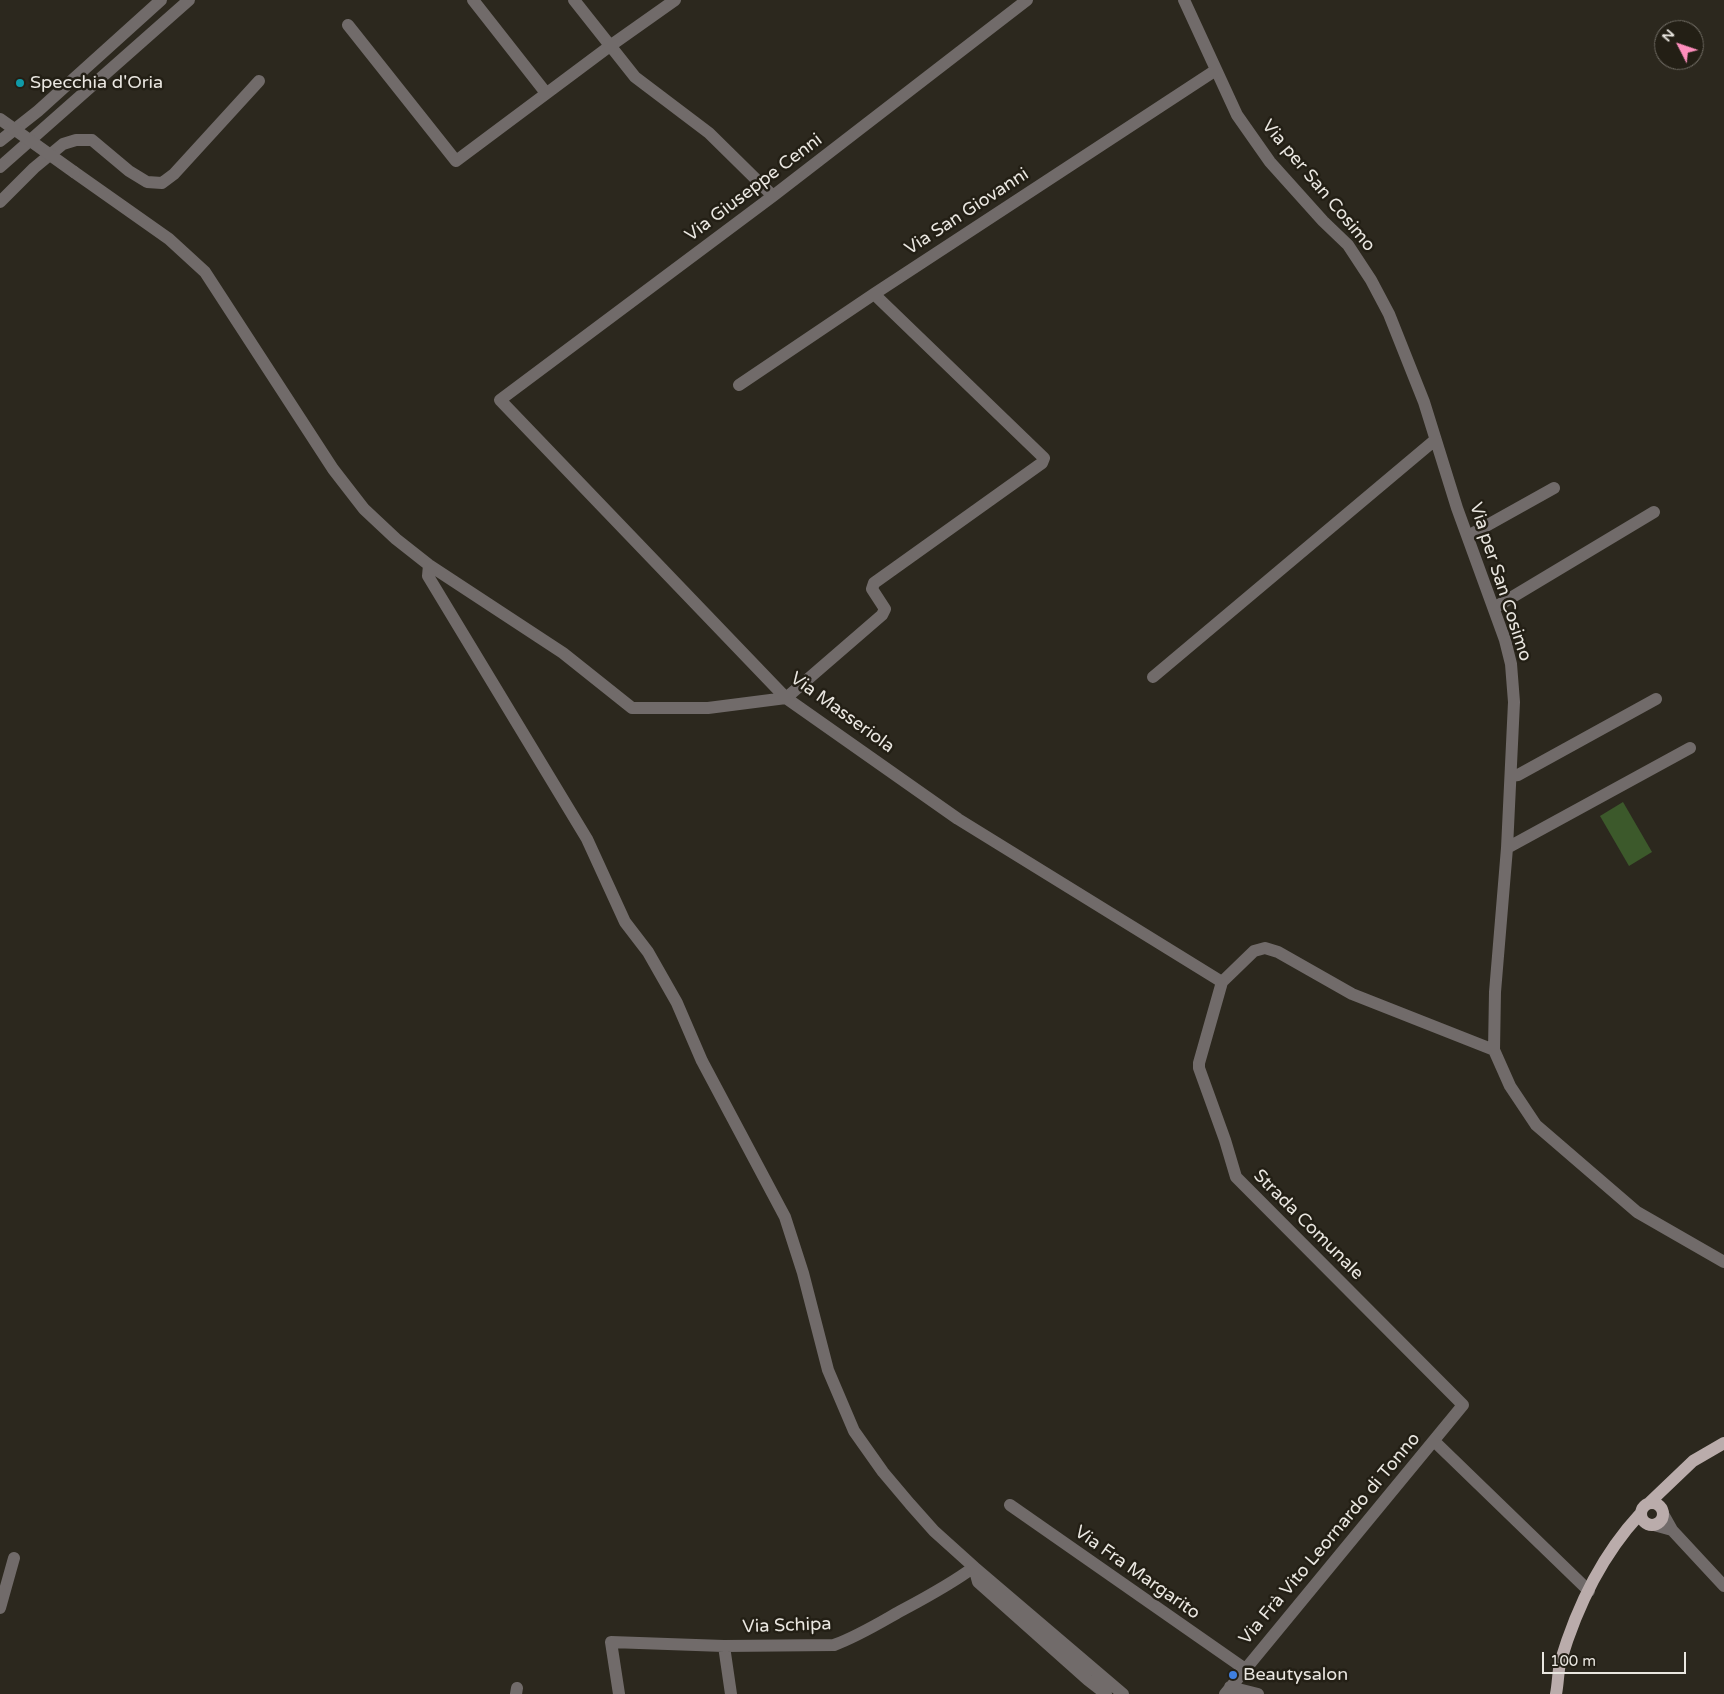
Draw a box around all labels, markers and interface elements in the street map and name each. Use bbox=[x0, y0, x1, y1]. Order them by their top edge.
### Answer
north arrow bbox=[1654, 20, 1704, 70]
text: N bbox=[1658, 26, 1678, 45]
place label: Specchia d'Oria bbox=[30, 72, 163, 94]
marker: Specchia d'Oria bbox=[14, 77, 26, 89]
street label: Via per San Cosimo bbox=[1257, 116, 1379, 256]
street label: Via Giuseppe Cenni bbox=[681, 129, 827, 247]
street label: Via San Giovanni bbox=[901, 164, 1033, 260]
street label: Via per San Cosimo bbox=[1464, 500, 1536, 664]
street label: Via Masseriola bbox=[786, 668, 898, 758]
street label: Strada Comunale bbox=[1248, 1165, 1368, 1285]
street label: Via Frà Vito Leornardo di Tonno bbox=[1235, 1429, 1425, 1649]
street label: Via Fra Margarito bbox=[1070, 1522, 1204, 1624]
street label: Via Schipa bbox=[742, 1614, 832, 1638]
scale bar bbox=[1544, 1642, 1688, 1674]
text: 100 m bbox=[1550, 1652, 1596, 1670]
place label: Beautysalon bbox=[1243, 1664, 1348, 1686]
marker: Beautysalon bbox=[1227, 1669, 1239, 1681]

